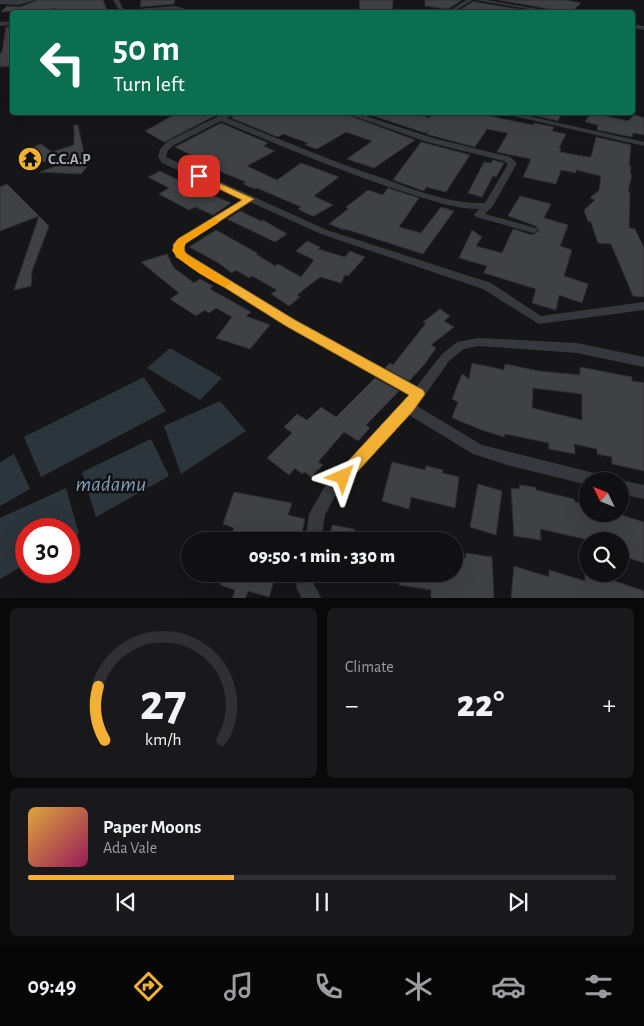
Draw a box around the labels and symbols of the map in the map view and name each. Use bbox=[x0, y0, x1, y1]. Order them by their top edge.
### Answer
temple icon: C.C.A.P bbox=[17, 146, 43, 172]
place label: C.C.A.P bbox=[48, 152, 91, 167]
pin bbox=[178, 155, 220, 197]
position arrow bbox=[316, 450, 368, 502]
north arrow bbox=[579, 472, 629, 522]
water label: madamu bbox=[76, 473, 146, 495]
speed limit sign: 30 bbox=[15, 518, 80, 583]

